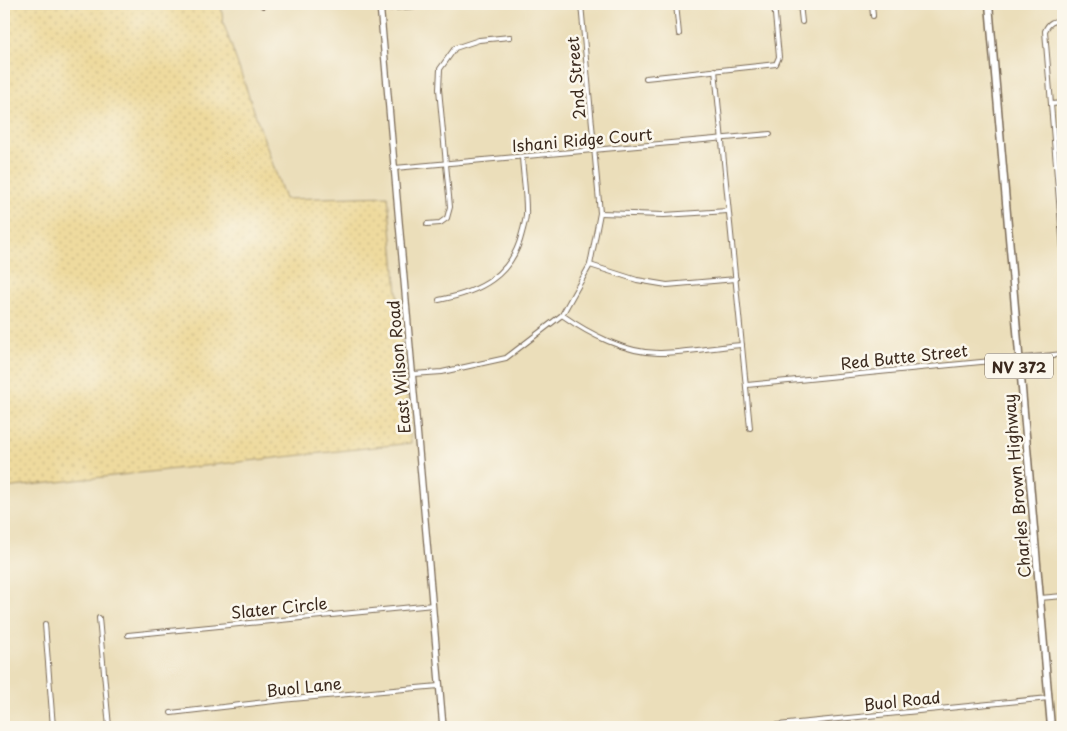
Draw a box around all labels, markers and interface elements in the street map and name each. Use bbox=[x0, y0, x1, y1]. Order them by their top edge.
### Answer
street label: 2nd Street bbox=[559, 35, 591, 121]
street label: Ishani Ridge Court bbox=[511, 121, 654, 157]
street label: East Wilson Road bbox=[380, 299, 416, 435]
street label: Red Butte Street bbox=[839, 337, 969, 375]
road number: NV 372 bbox=[985, 354, 1053, 378]
street label: Charles Brown Highway bbox=[996, 393, 1036, 579]
street label: Slater Circle bbox=[229, 590, 329, 624]
street label: Buol Lane bbox=[265, 670, 343, 702]
street label: Buol Road bbox=[862, 684, 942, 716]

